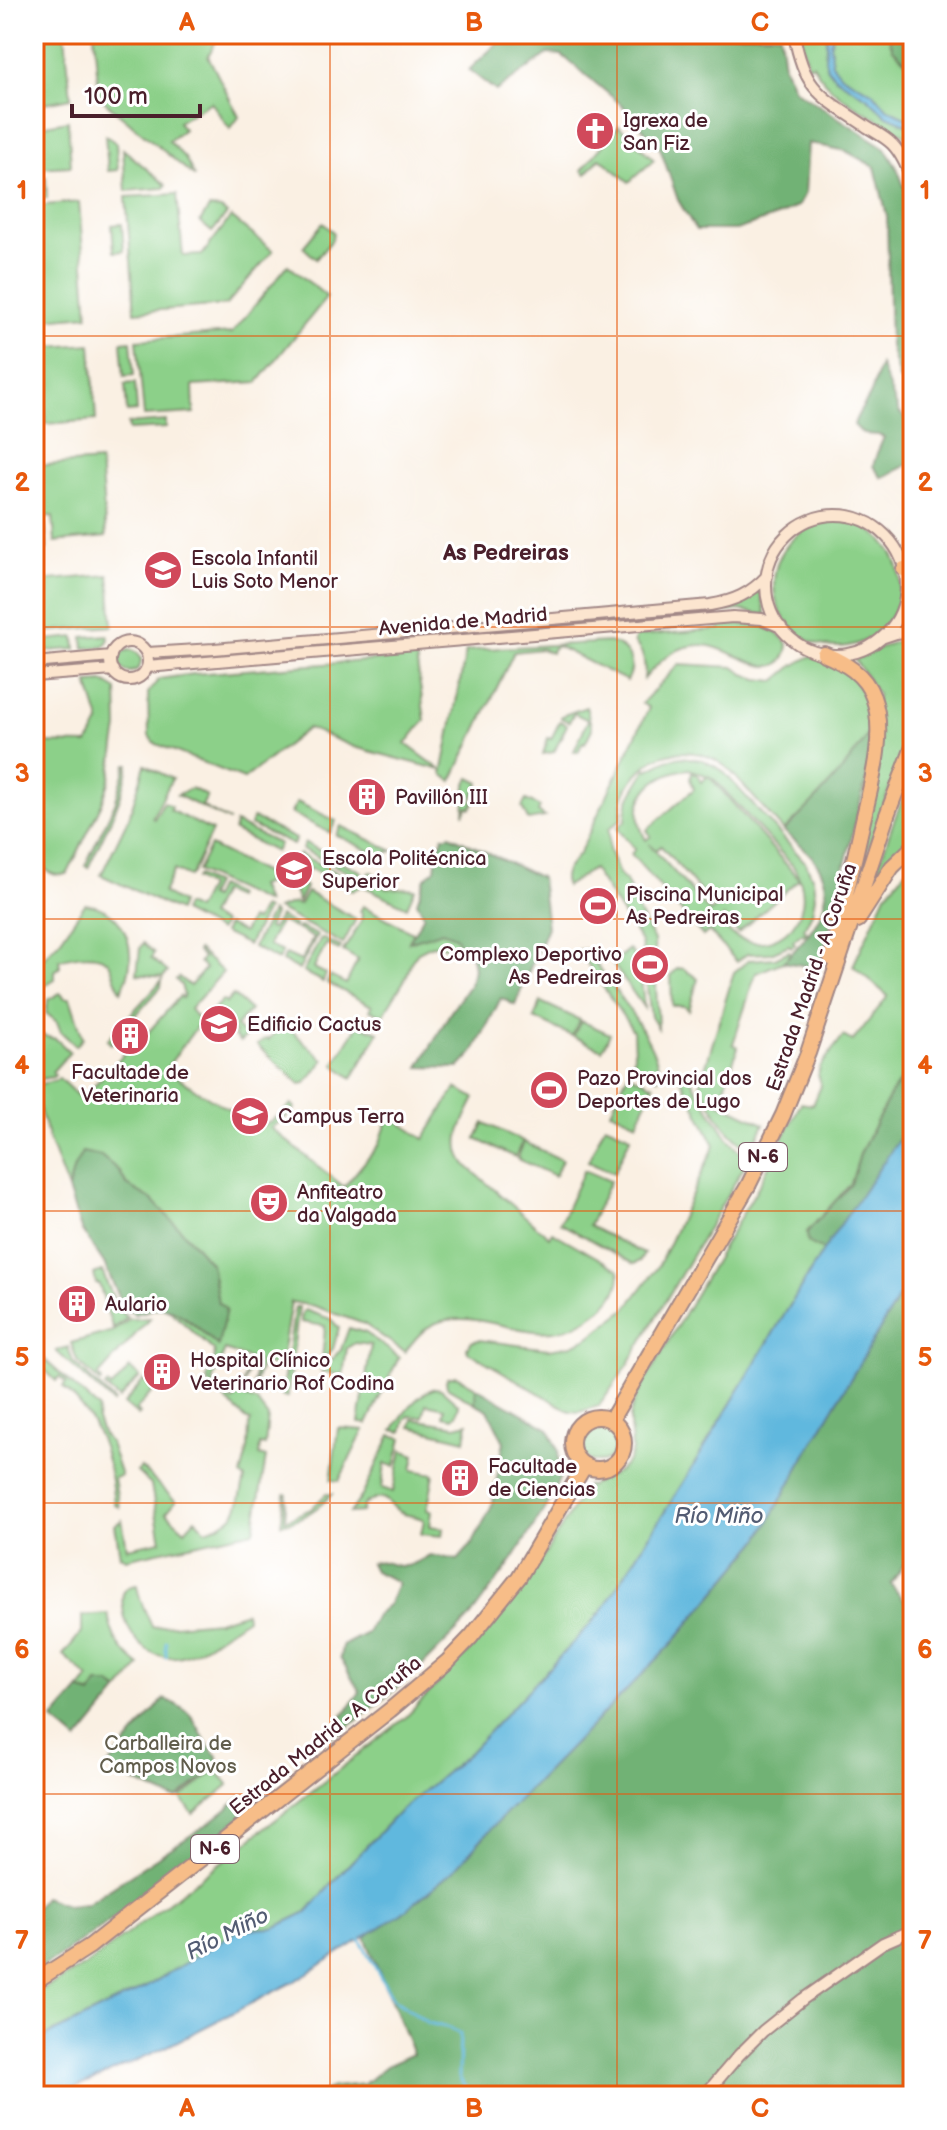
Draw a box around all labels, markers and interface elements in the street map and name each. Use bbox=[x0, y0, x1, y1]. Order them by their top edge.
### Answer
text: A bbox=[178, 8, 195, 39]
text: B bbox=[465, 8, 483, 39]
text: C bbox=[751, 8, 769, 39]
scale bar bbox=[72, 68, 200, 118]
text: 100 m bbox=[84, 82, 148, 111]
place label: Igrexa de San Fiz bbox=[623, 109, 708, 156]
church icon: Igrexa de San Fiz bbox=[574, 110, 616, 152]
text: 1 bbox=[17, 176, 27, 207]
text: 1 bbox=[920, 176, 930, 207]
text: 2 bbox=[14, 468, 30, 499]
text: 2 bbox=[917, 468, 933, 499]
district label: As Pedreiras bbox=[442, 540, 569, 567]
place label: Escola Infantil Luis Soto Menor bbox=[191, 547, 338, 594]
school or university icon: Escola Infantil Luis Soto Menor bbox=[142, 549, 184, 591]
street label: Avenida de Madrid bbox=[378, 603, 548, 641]
text: 3 bbox=[14, 759, 30, 790]
text: 3 bbox=[917, 759, 933, 790]
building icon: Pavillón III bbox=[346, 776, 388, 818]
place label: Pavillón III bbox=[395, 786, 488, 810]
place label: Escola Politécnica Superior bbox=[322, 847, 487, 894]
school or university icon: Escola Politécnica Superior bbox=[273, 849, 315, 891]
street label: Estrada Madrid - A Coruña bbox=[762, 860, 862, 1095]
place label: Piscina Municipal As Pedreiras bbox=[626, 883, 784, 930]
sports icon: Piscina Municipal As Pedreiras bbox=[577, 885, 619, 927]
place label: Complexo Deportivo As Pedreiras bbox=[439, 943, 622, 990]
sports icon: Complexo Deportivo As Pedreiras bbox=[629, 944, 671, 986]
school or university icon: Edificio Cactus bbox=[198, 1003, 240, 1045]
place label: Edificio Cactus bbox=[247, 1013, 381, 1037]
building icon: Facultade de Veterinaria bbox=[109, 1015, 151, 1057]
text: 4 bbox=[14, 1051, 30, 1082]
text: 4 bbox=[917, 1051, 933, 1082]
place label: Facultade de Veterinaria bbox=[71, 1061, 189, 1108]
place label: Pazo Provincial dos Deportes de Lugo bbox=[577, 1067, 752, 1114]
sports icon: Pazo Provincial dos Deportes de Lugo bbox=[528, 1069, 570, 1111]
school or university icon: Campus Terra bbox=[229, 1095, 271, 1137]
place label: Campus Terra bbox=[278, 1105, 404, 1129]
road number: N-6 bbox=[739, 1143, 787, 1171]
place label: Anfiteatro da Valgada bbox=[297, 1181, 397, 1228]
theatre icon: Anfiteatro da Valgada bbox=[248, 1182, 290, 1224]
building icon: Aulario bbox=[56, 1283, 98, 1325]
place label: Aulario bbox=[105, 1293, 167, 1317]
text: 5 bbox=[14, 1343, 30, 1374]
text: 5 bbox=[917, 1343, 933, 1374]
place label: Hospital Clínico Veterinario Rof Codina bbox=[190, 1349, 395, 1396]
building icon: Hospital Clínico Veterinario Rof Codina bbox=[141, 1351, 183, 1393]
place label: Facultade de Ciencias bbox=[488, 1455, 595, 1502]
building icon: Facultade de Ciencias bbox=[439, 1457, 481, 1499]
water label: Río Miño bbox=[675, 1503, 763, 1530]
text: 6 bbox=[14, 1635, 30, 1666]
text: 6 bbox=[917, 1635, 933, 1666]
street label: Estrada Madrid - A Coruña bbox=[225, 1651, 426, 1821]
park label: Carballeira de Campos Novos bbox=[99, 1732, 237, 1779]
road number: N-6 bbox=[191, 1835, 239, 1863]
water label: Río Miño bbox=[182, 1902, 273, 1967]
text: 7 bbox=[15, 1926, 29, 1957]
text: 7 bbox=[918, 1926, 932, 1957]
text: A bbox=[178, 2094, 195, 2125]
text: B bbox=[465, 2094, 483, 2125]
text: C bbox=[751, 2094, 769, 2125]

